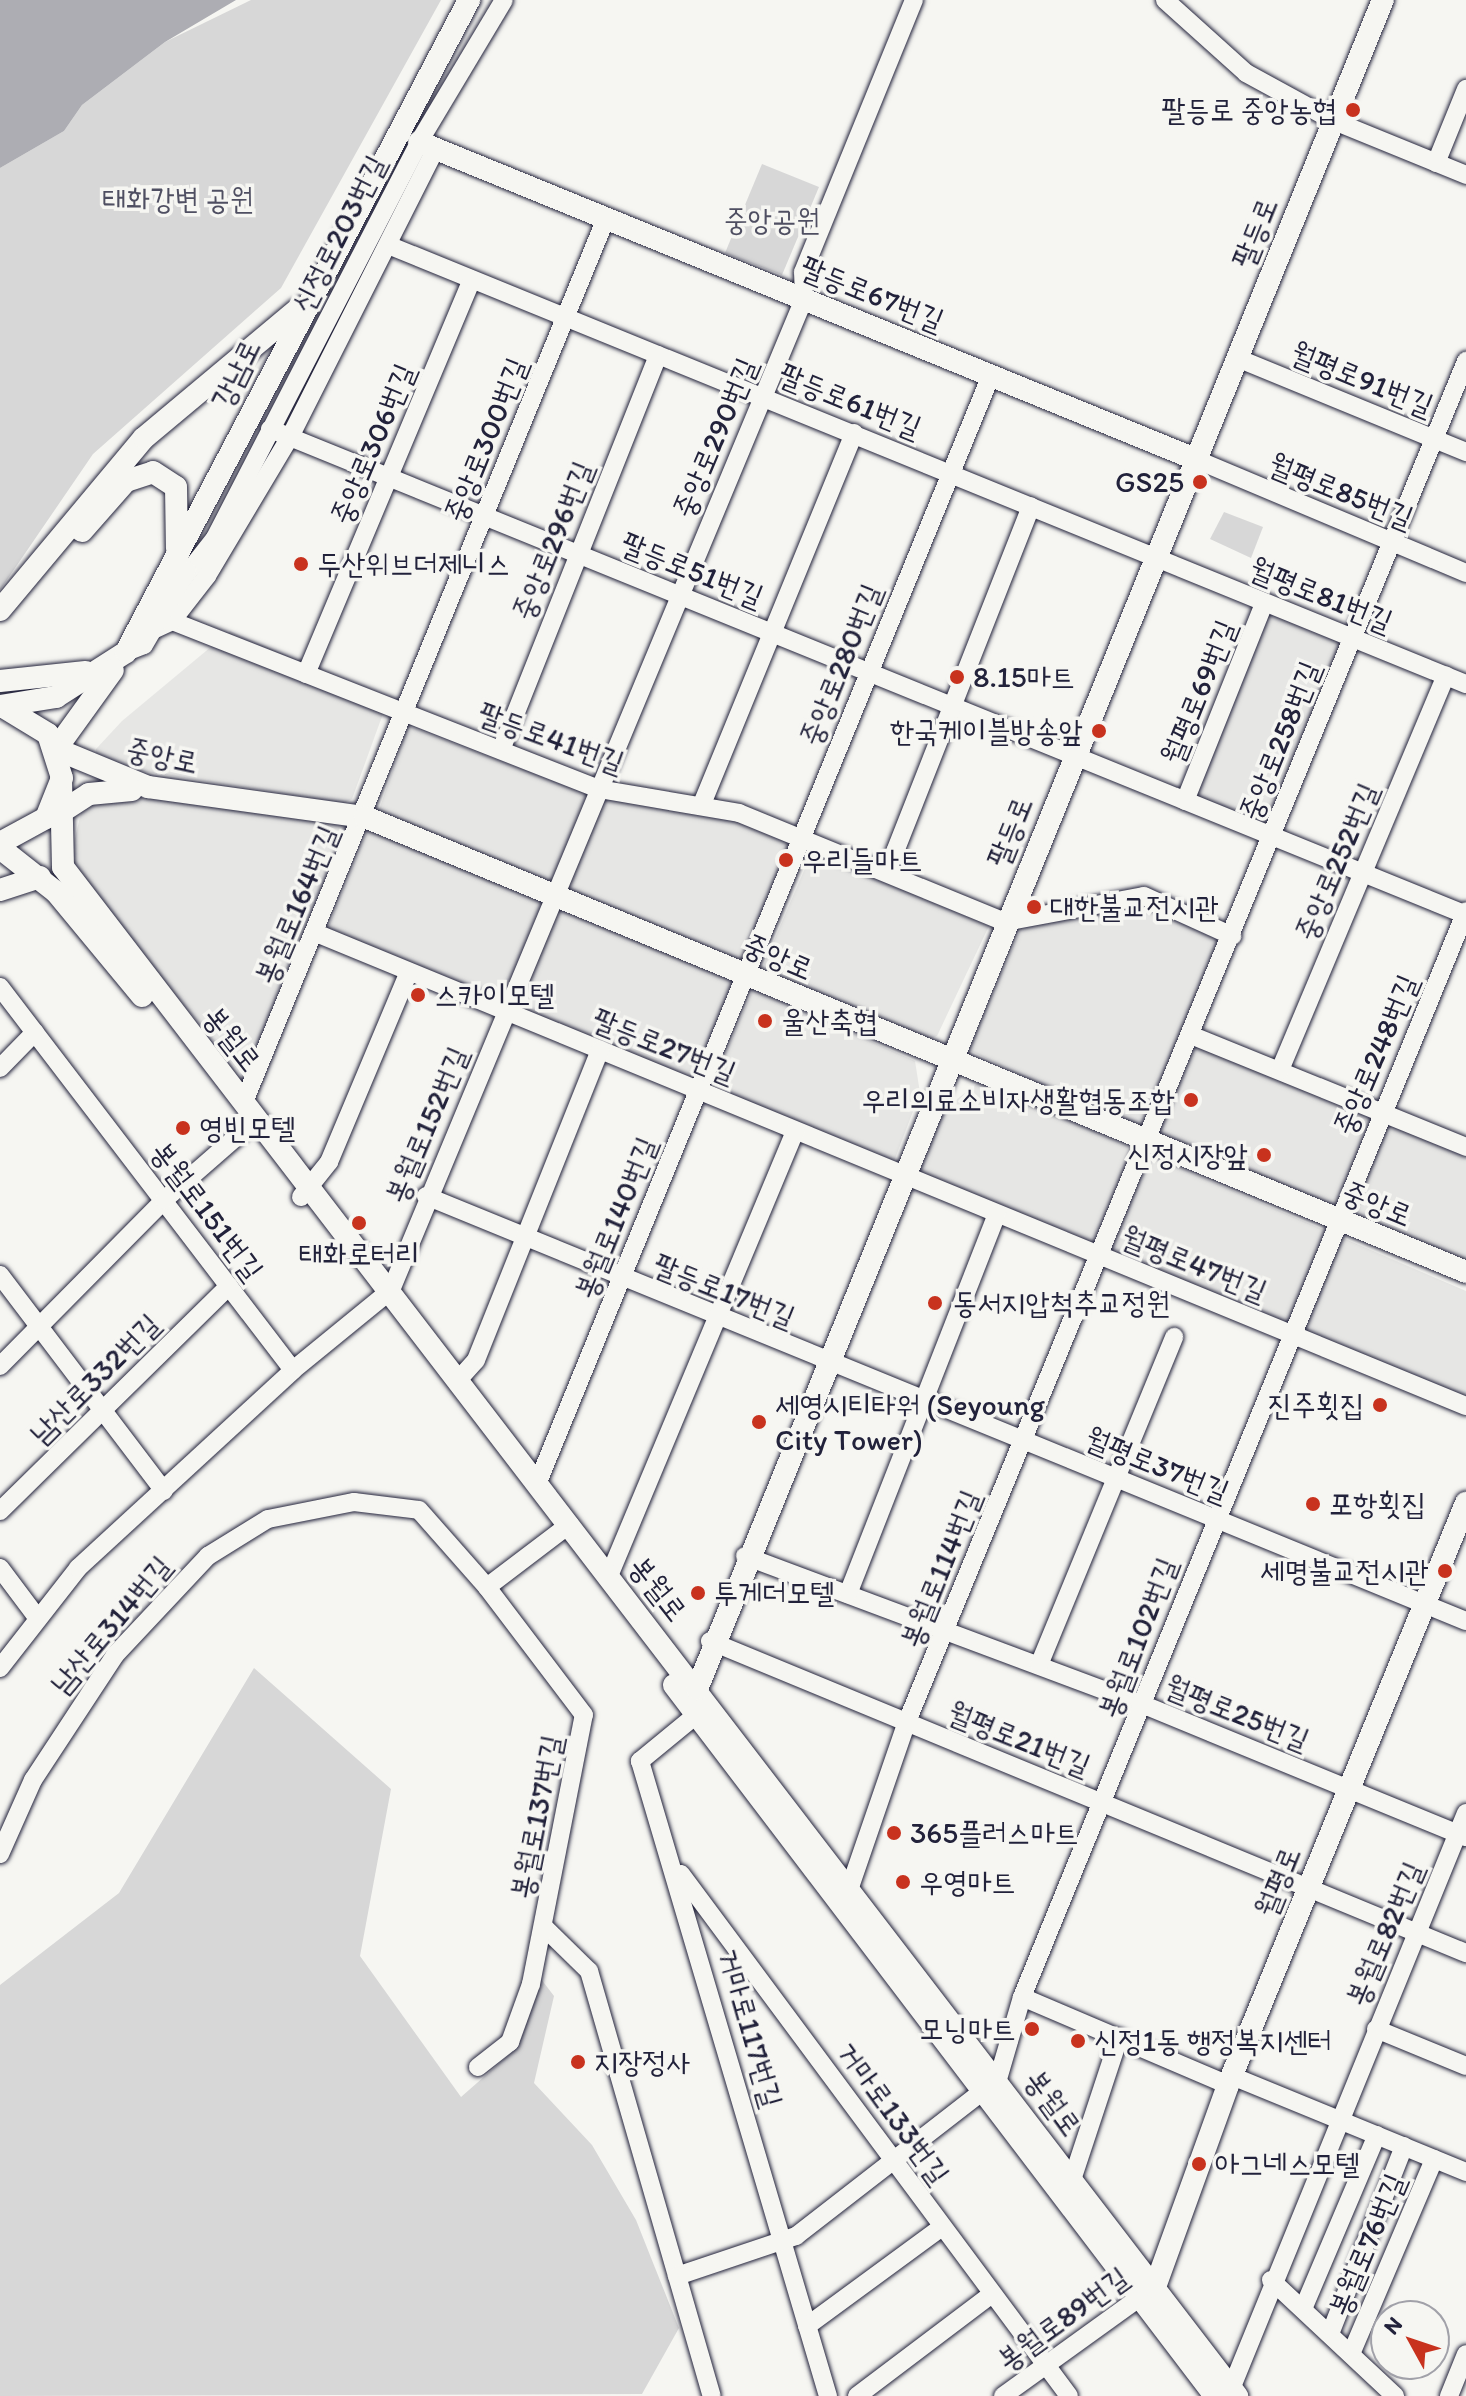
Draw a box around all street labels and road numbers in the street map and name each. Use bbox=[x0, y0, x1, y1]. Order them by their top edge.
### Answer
street label: 신정로203번길 bbox=[284, 150, 394, 318]
street label: 팔등로 bbox=[1225, 193, 1285, 273]
street label: 팔등로67번길 bbox=[795, 249, 949, 339]
street label: 강남로 bbox=[204, 334, 268, 414]
street label: 월평로91번길 bbox=[1286, 334, 1438, 424]
street label: 중앙로290번길 bbox=[665, 352, 765, 524]
street label: 중앙로300번길 bbox=[437, 353, 535, 527]
street label: 팔등로61번길 bbox=[773, 356, 927, 446]
street label: 중앙로306번길 bbox=[323, 358, 423, 530]
street label: 월평로85번길 bbox=[1263, 446, 1419, 536]
street label: 중앙로296번길 bbox=[505, 456, 601, 626]
street label: 팔등로51번길 bbox=[616, 525, 768, 615]
street label: 월평로81번길 bbox=[1244, 550, 1398, 640]
street label: 중앙로280번길 bbox=[792, 579, 890, 751]
street label: 월평로69번길 bbox=[1154, 615, 1244, 769]
street label: 중앙로258번길 bbox=[1232, 656, 1328, 826]
street label: 팔등로41번길 bbox=[473, 695, 629, 781]
street label: 중앙로 bbox=[123, 731, 201, 781]
street label: 중앙로252번길 bbox=[1288, 778, 1386, 946]
street label: 팔등로 bbox=[980, 792, 1040, 872]
street label: 봉월로164번길 bbox=[248, 820, 346, 990]
street label: 중앙로 bbox=[738, 926, 818, 988]
street label: 중앙로248번길 bbox=[1326, 969, 1426, 1141]
street label: 봉월로 bbox=[196, 999, 268, 1079]
street label: 팔등로27번길 bbox=[587, 1001, 741, 1091]
street label: 봉월로152번길 bbox=[378, 1041, 476, 1209]
street label: 봉월로140번길 bbox=[567, 1132, 665, 1304]
street label: 봉월로151번길 bbox=[143, 1135, 271, 1287]
street label: 중앙로 bbox=[1337, 1174, 1417, 1234]
street label: 월평로47번길 bbox=[1116, 1219, 1272, 1309]
street label: 팔등로17번길 bbox=[648, 1246, 800, 1336]
street label: 남산로332번길 bbox=[22, 1306, 168, 1452]
street label: 월평로37번길 bbox=[1080, 1420, 1234, 1510]
street label: 봉월로114번길 bbox=[893, 1485, 989, 1653]
street label: 남산로314번길 bbox=[43, 1549, 179, 1701]
street label: 봉월로 bbox=[622, 1549, 694, 1629]
street label: 봉월로102번길 bbox=[1091, 1553, 1185, 1723]
street label: 월평로25번길 bbox=[1160, 1668, 1314, 1758]
street label: 월평로21번길 bbox=[943, 1694, 1095, 1784]
street label: 봉월로137번길 bbox=[504, 1732, 570, 1902]
street label: 월평로 bbox=[1248, 1842, 1308, 1922]
street label: 봉월로82번길 bbox=[1339, 1857, 1431, 2011]
street label: 거마로117번길 bbox=[710, 1944, 790, 2112]
street label: 거마로133번길 bbox=[829, 2035, 957, 2191]
street label: 봉월로 bbox=[1017, 2063, 1089, 2143]
street label: 봉월로76번길 bbox=[1321, 2168, 1413, 2322]
street label: 봉월로89번길 bbox=[991, 2260, 1135, 2378]

